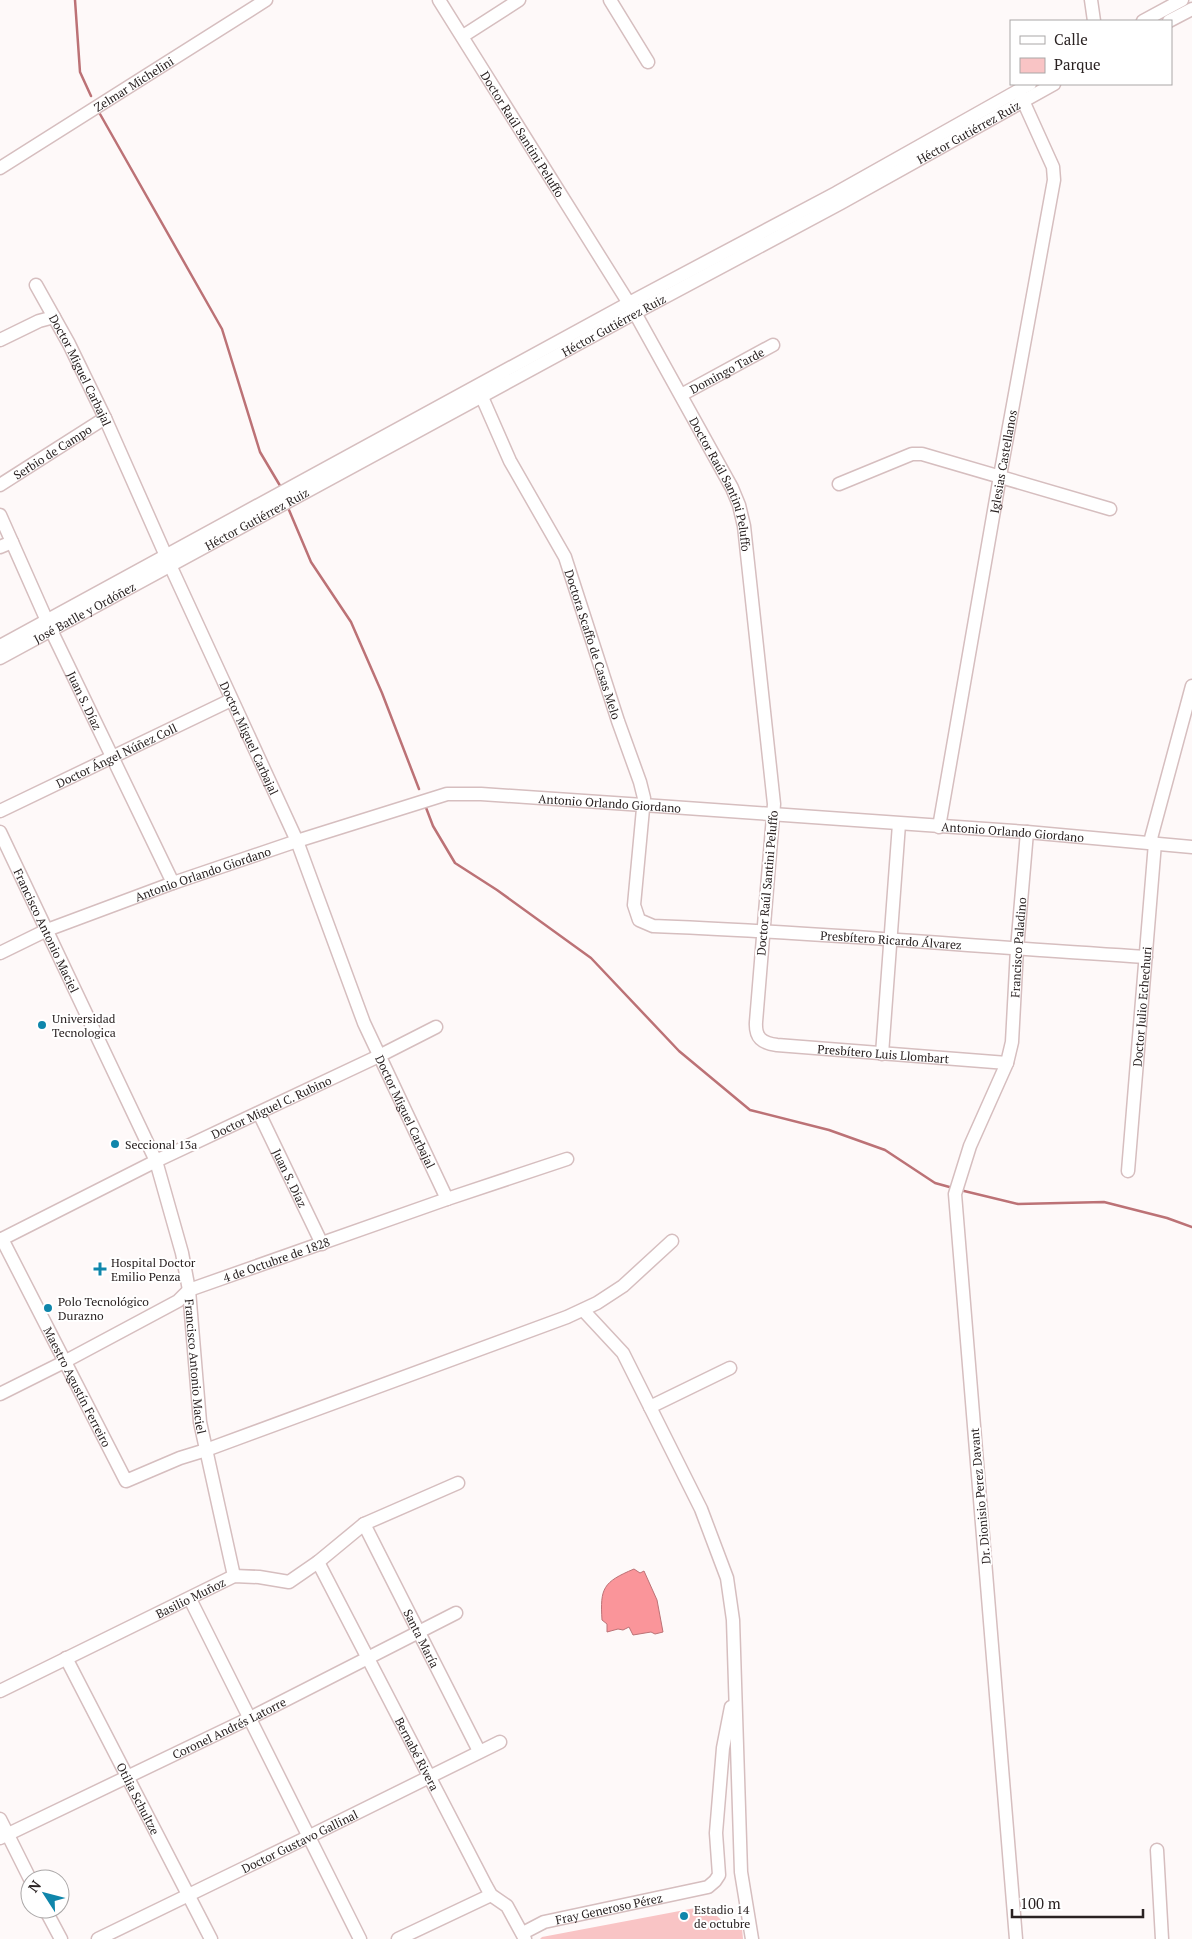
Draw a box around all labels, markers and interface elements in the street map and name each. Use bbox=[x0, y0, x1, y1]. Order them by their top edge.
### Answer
legend bbox=[1010, 20, 1172, 85]
text: Calle bbox=[1054, 29, 1088, 49]
street label: Zelmar Michelini bbox=[91, 53, 177, 114]
text: Parque bbox=[1054, 54, 1101, 74]
street label: Doctor Raúl Santini Peluffo bbox=[478, 68, 568, 200]
street label: Héctor Gutiérrez Ruiz bbox=[914, 97, 1023, 167]
street label: Héctor Gutiérrez Ruiz bbox=[559, 291, 668, 359]
street label: Doctor Miguel Carbajal bbox=[46, 311, 115, 428]
street label: Domingo Tarde bbox=[687, 344, 767, 396]
street label: Iglesias Castellanos bbox=[986, 408, 1019, 515]
street label: Doctor Raúl Santini Peluffo bbox=[686, 414, 754, 553]
street label: Serbio de Campo bbox=[10, 421, 95, 482]
street label: Héctor Gutiérrez Ruiz bbox=[202, 484, 311, 553]
street label: Doctora Scaffo de Casas Melo bbox=[562, 567, 625, 721]
street label: José Batlle y Ordóñez bbox=[31, 578, 138, 646]
street label: Juan S. Díaz bbox=[64, 669, 106, 732]
street label: Doctor Miguel Carbajal bbox=[217, 679, 282, 797]
street label: Doctor Ángel Núñez Coll bbox=[53, 720, 179, 791]
street label: Antonio Orlando Giordano bbox=[538, 790, 682, 815]
street label: Doctor Raúl Santini Peluffo bbox=[753, 809, 781, 956]
street label: Antonio Orlando Giordano bbox=[941, 819, 1085, 845]
street label: Antonio Orlando Giordano bbox=[133, 843, 273, 904]
street label: Francisco Antonio Maciel bbox=[11, 866, 83, 995]
street label: Francisco Paladino bbox=[1007, 896, 1029, 998]
street label: Presbítero Ricardo Álvarez bbox=[820, 927, 962, 952]
street label: Doctor Julio Echechuri bbox=[1129, 945, 1154, 1067]
place label: Universidad Tecnologica bbox=[52, 1011, 116, 1040]
marker: Universidad Tecnologica bbox=[36, 1019, 48, 1031]
street label: Presbítero Luis Llombart bbox=[817, 1041, 950, 1066]
street label: Doctor Miguel Carbajal bbox=[373, 1052, 439, 1171]
street label: Doctor Miguel C. Rubino bbox=[208, 1072, 334, 1142]
place label: Seccional 13a bbox=[125, 1137, 197, 1152]
marker: Seccional 13a bbox=[109, 1138, 121, 1150]
street label: Juan S. Díaz bbox=[270, 1146, 311, 1210]
street label: 4 de Octubre de 1828 bbox=[221, 1233, 332, 1285]
place label: Hospital Doctor Emilio Penza bbox=[111, 1255, 196, 1284]
marker: Hospital Doctor Emilio Penza bbox=[93, 1262, 107, 1276]
place label: Polo Tecnológico Durazno bbox=[58, 1294, 149, 1323]
street label: Francisco Antonio Maciel bbox=[182, 1298, 210, 1436]
marker: Polo Tecnológico Durazno bbox=[42, 1302, 54, 1314]
street label: Maestro Agustín Ferreiro bbox=[41, 1324, 115, 1450]
street label: Dr. Dionisio Perez Davant bbox=[967, 1427, 993, 1565]
street label: Basilio Muñoz bbox=[153, 1574, 228, 1621]
street label: Santa María bbox=[401, 1606, 443, 1670]
street label: Coronel Andrés Latorre bbox=[170, 1694, 288, 1762]
street label: Bernabé Rivera bbox=[392, 1715, 443, 1793]
street label: Otilia Schultze bbox=[114, 1760, 163, 1837]
street label: Doctor Gustavo Gallinal bbox=[239, 1806, 360, 1876]
north arrow bbox=[20, 1869, 70, 1919]
text: N bbox=[23, 1876, 45, 1896]
scale bar bbox=[1012, 1886, 1143, 1918]
street label: Fray Generoso Pérez bbox=[554, 1889, 664, 1927]
text: 100 m bbox=[1020, 1893, 1061, 1913]
place label: Estadio 14 de octubre bbox=[694, 1902, 750, 1931]
marker: Estadio 14 de octubre bbox=[678, 1910, 690, 1922]

